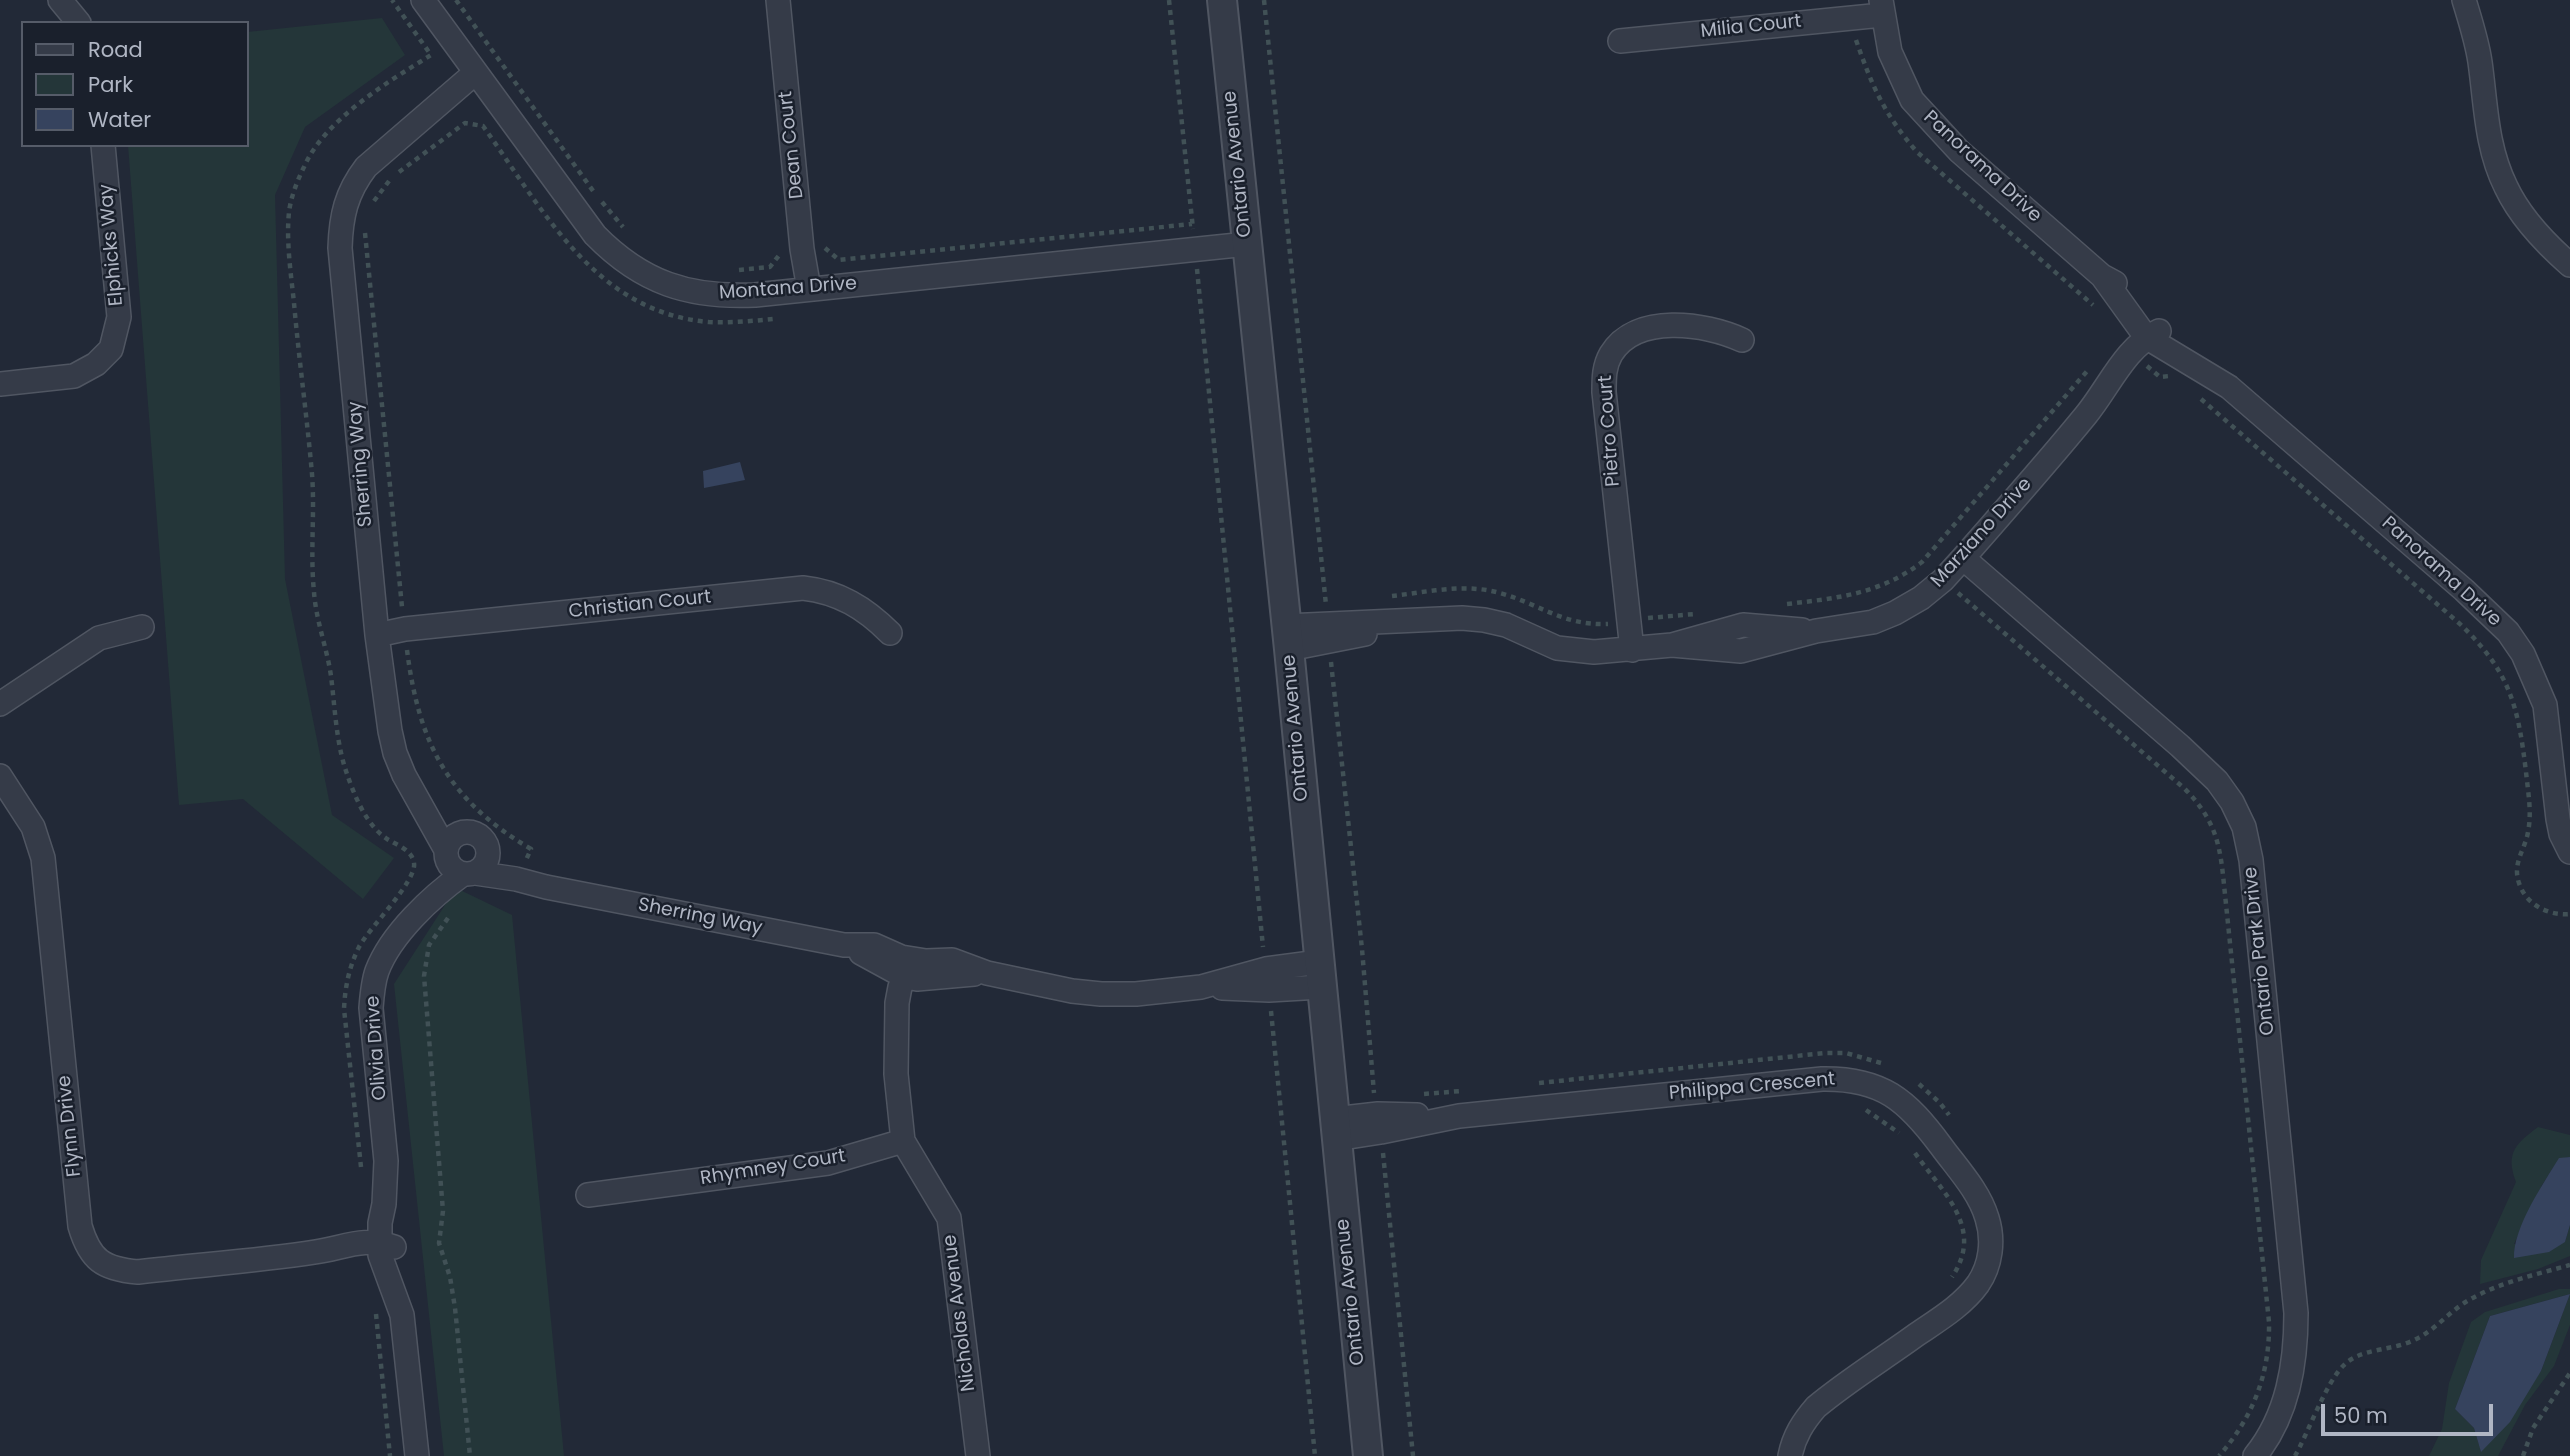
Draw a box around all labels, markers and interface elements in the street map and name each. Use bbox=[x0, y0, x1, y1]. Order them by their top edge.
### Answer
street label: Milia Court bbox=[1699, 10, 1803, 44]
legend bbox=[21, 21, 248, 147]
text: Road bbox=[88, 35, 143, 64]
text: Park bbox=[88, 70, 133, 99]
street label: Dean Court bbox=[775, 90, 809, 200]
street label: Ontario Avenue bbox=[1219, 90, 1257, 238]
text: Water bbox=[88, 105, 151, 134]
street label: Panorama Drive bbox=[1918, 106, 2046, 228]
street label: Elphicks Way bbox=[95, 183, 129, 307]
street label: Montana Drive bbox=[718, 273, 858, 305]
street label: Pietro Court bbox=[1595, 374, 1625, 488]
street label: Sherring Way bbox=[344, 400, 378, 528]
street label: Marziano Drive bbox=[1927, 474, 2037, 592]
street label: Panorama Drive bbox=[2376, 512, 2506, 632]
street label: Christian Court bbox=[568, 586, 712, 624]
street label: Ontario Avenue bbox=[1278, 654, 1314, 802]
street label: Ontario Park Drive bbox=[2240, 866, 2280, 1036]
street label: Sherring Way bbox=[636, 894, 764, 940]
street label: Olivia Drive bbox=[362, 995, 392, 1101]
street label: Philippa Crescent bbox=[1668, 1068, 1836, 1106]
street label: Flynn Drive bbox=[53, 1074, 87, 1178]
street label: Rhymney Court bbox=[699, 1145, 847, 1191]
street label: Ontario Avenue bbox=[1332, 1218, 1370, 1366]
street label: Nicholas Avenue bbox=[939, 1233, 981, 1393]
scale bar bbox=[2325, 1390, 2496, 1434]
text: 50 m bbox=[2334, 1401, 2388, 1430]

